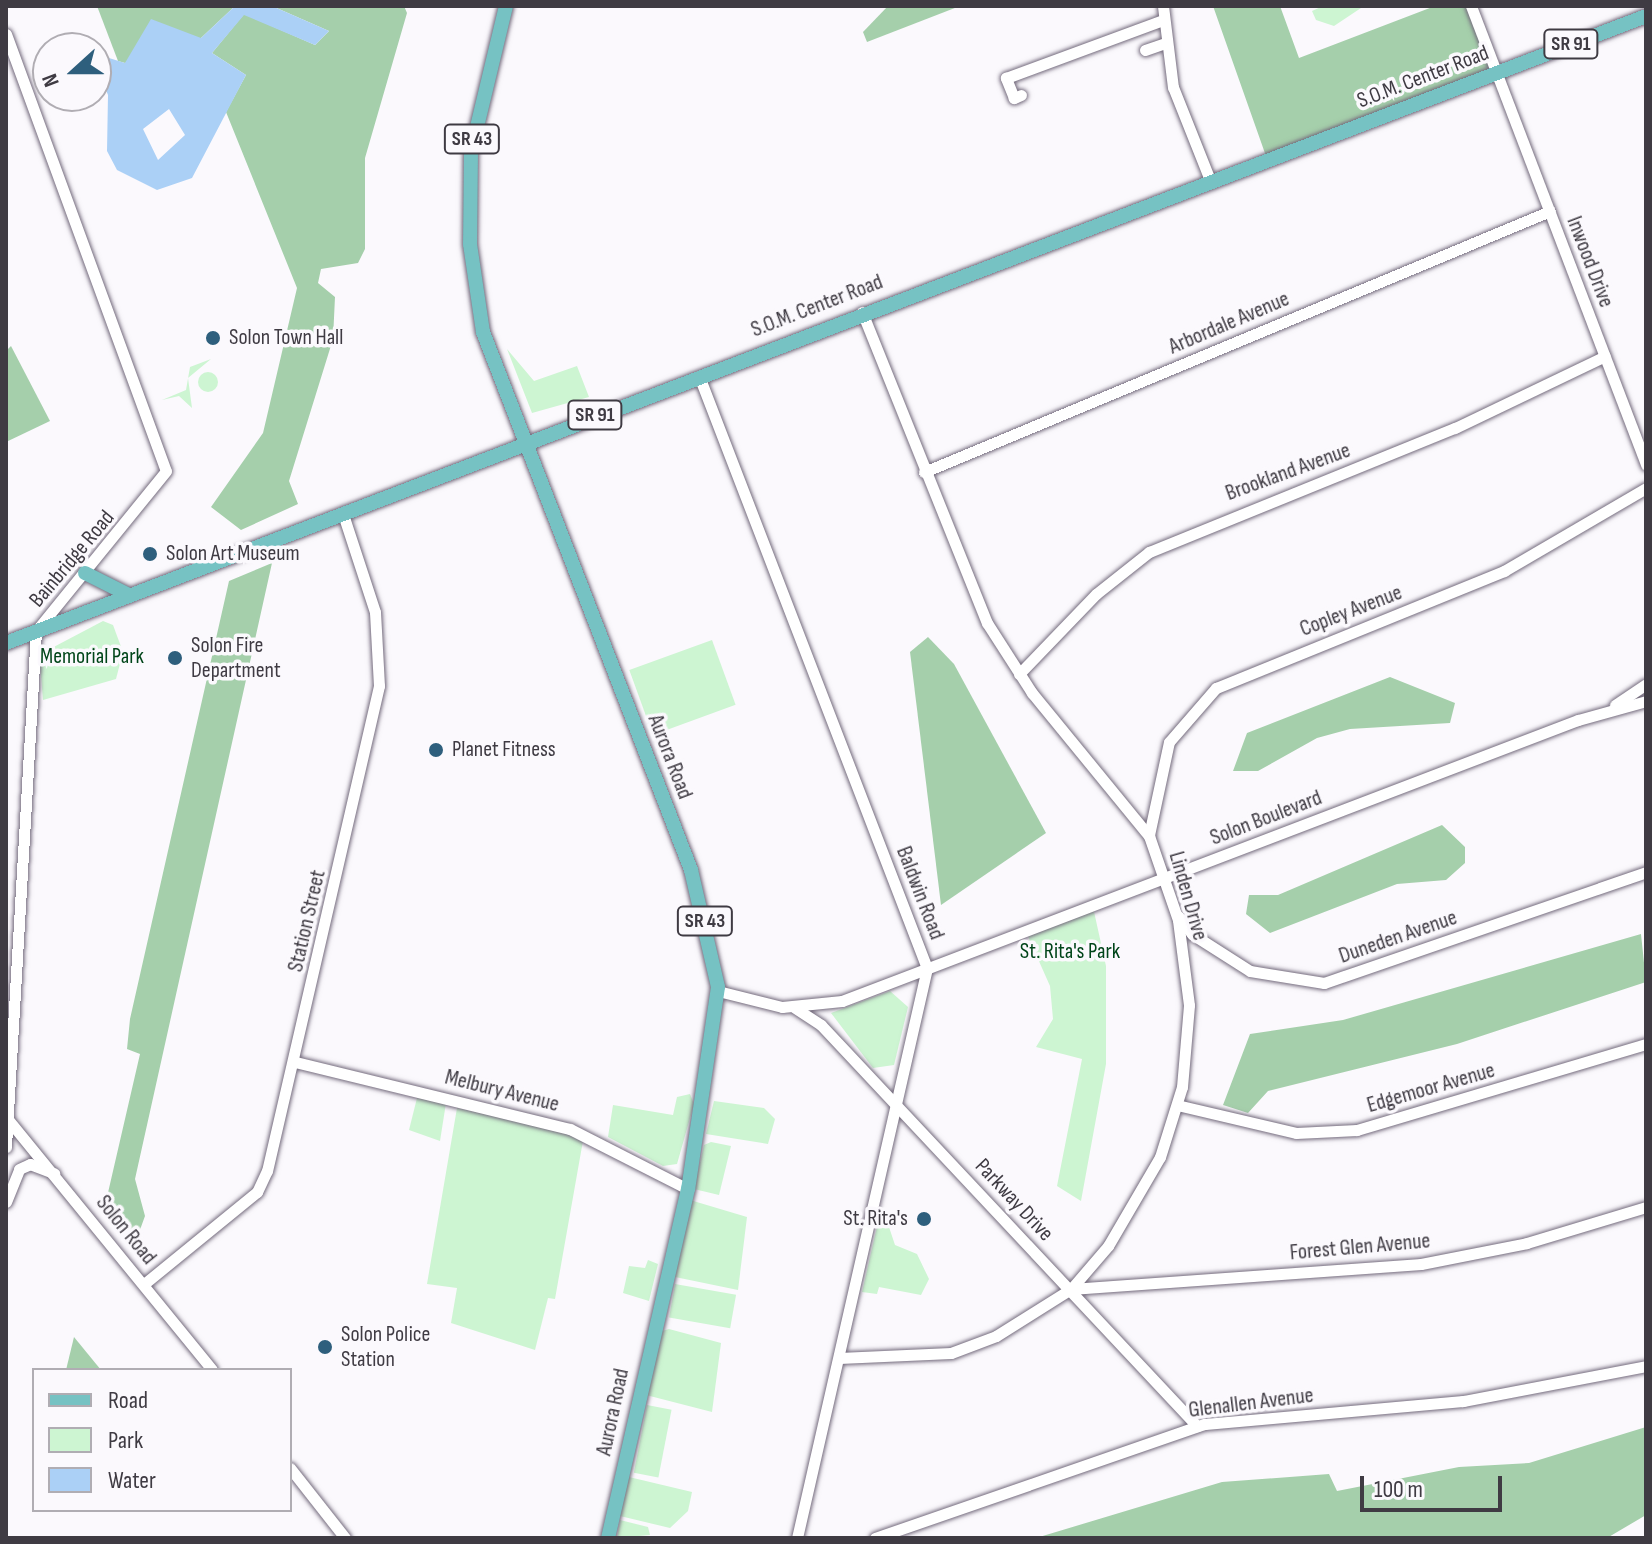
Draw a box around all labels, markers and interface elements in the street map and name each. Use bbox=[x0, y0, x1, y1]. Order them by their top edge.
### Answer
road number: SR 91 bbox=[1543, 28, 1599, 60]
north arrow bbox=[32, 32, 112, 112]
street label: S.O.M. Center Road bbox=[1353, 40, 1493, 114]
text: N bbox=[36, 70, 66, 90]
road number: SR 43 bbox=[442, 123, 502, 155]
street label: Inwood Drive bbox=[1561, 213, 1619, 311]
street label: S.O.M. Center Road bbox=[747, 269, 887, 343]
street label: Arbordale Avenue bbox=[1165, 286, 1293, 360]
place label: Solon Town Hall bbox=[229, 325, 343, 351]
marker: Solon Town Hall bbox=[204, 329, 222, 347]
road number: SR 91 bbox=[567, 399, 623, 431]
street label: Brookland Avenue bbox=[1222, 437, 1354, 507]
street label: Bainbridge Road bbox=[24, 505, 120, 613]
place label: Solon Art Museum bbox=[166, 541, 300, 567]
marker: Solon Art Museum bbox=[141, 545, 159, 563]
street label: Copley Avenue bbox=[1296, 579, 1406, 643]
place label: Solon Fire Department bbox=[191, 632, 281, 684]
park label: Memorial Park bbox=[40, 644, 144, 670]
marker: Solon Fire Department bbox=[166, 649, 184, 667]
street label: Aurora Road bbox=[642, 711, 698, 803]
place label: Planet Fitness bbox=[452, 737, 556, 763]
marker: Planet Fitness bbox=[427, 741, 445, 759]
street label: Solon Boulevard bbox=[1206, 785, 1326, 851]
street label: Baldwin Road bbox=[890, 843, 950, 943]
street label: Linden Drive bbox=[1163, 849, 1213, 943]
street label: Station Street bbox=[282, 867, 332, 975]
street label: Duneden Avenue bbox=[1336, 904, 1460, 970]
road number: SR 43 bbox=[675, 905, 735, 937]
park label: St. Rita's Park bbox=[1020, 939, 1120, 965]
street label: Edgemoor Avenue bbox=[1364, 1057, 1498, 1119]
street label: Melbury Avenue bbox=[442, 1064, 562, 1118]
street label: Parkway Drive bbox=[969, 1153, 1059, 1247]
street label: Solon Road bbox=[90, 1190, 162, 1270]
place label: St. Rita's bbox=[843, 1206, 908, 1232]
marker: St. Rita's bbox=[915, 1210, 933, 1228]
street label: Forest Glen Avenue bbox=[1289, 1228, 1431, 1266]
place label: Solon Police Station bbox=[341, 1321, 430, 1372]
marker: Solon Police Station bbox=[316, 1338, 334, 1356]
street label: Aurora Road bbox=[591, 1366, 635, 1458]
legend bbox=[32, 1368, 292, 1512]
street label: Glenallen Avenue bbox=[1187, 1382, 1315, 1424]
text: Road bbox=[108, 1386, 148, 1415]
text: Park bbox=[108, 1426, 143, 1455]
scale bar bbox=[1364, 1460, 1506, 1510]
text: Water bbox=[108, 1466, 156, 1495]
text: 100 m bbox=[1374, 1475, 1423, 1504]

